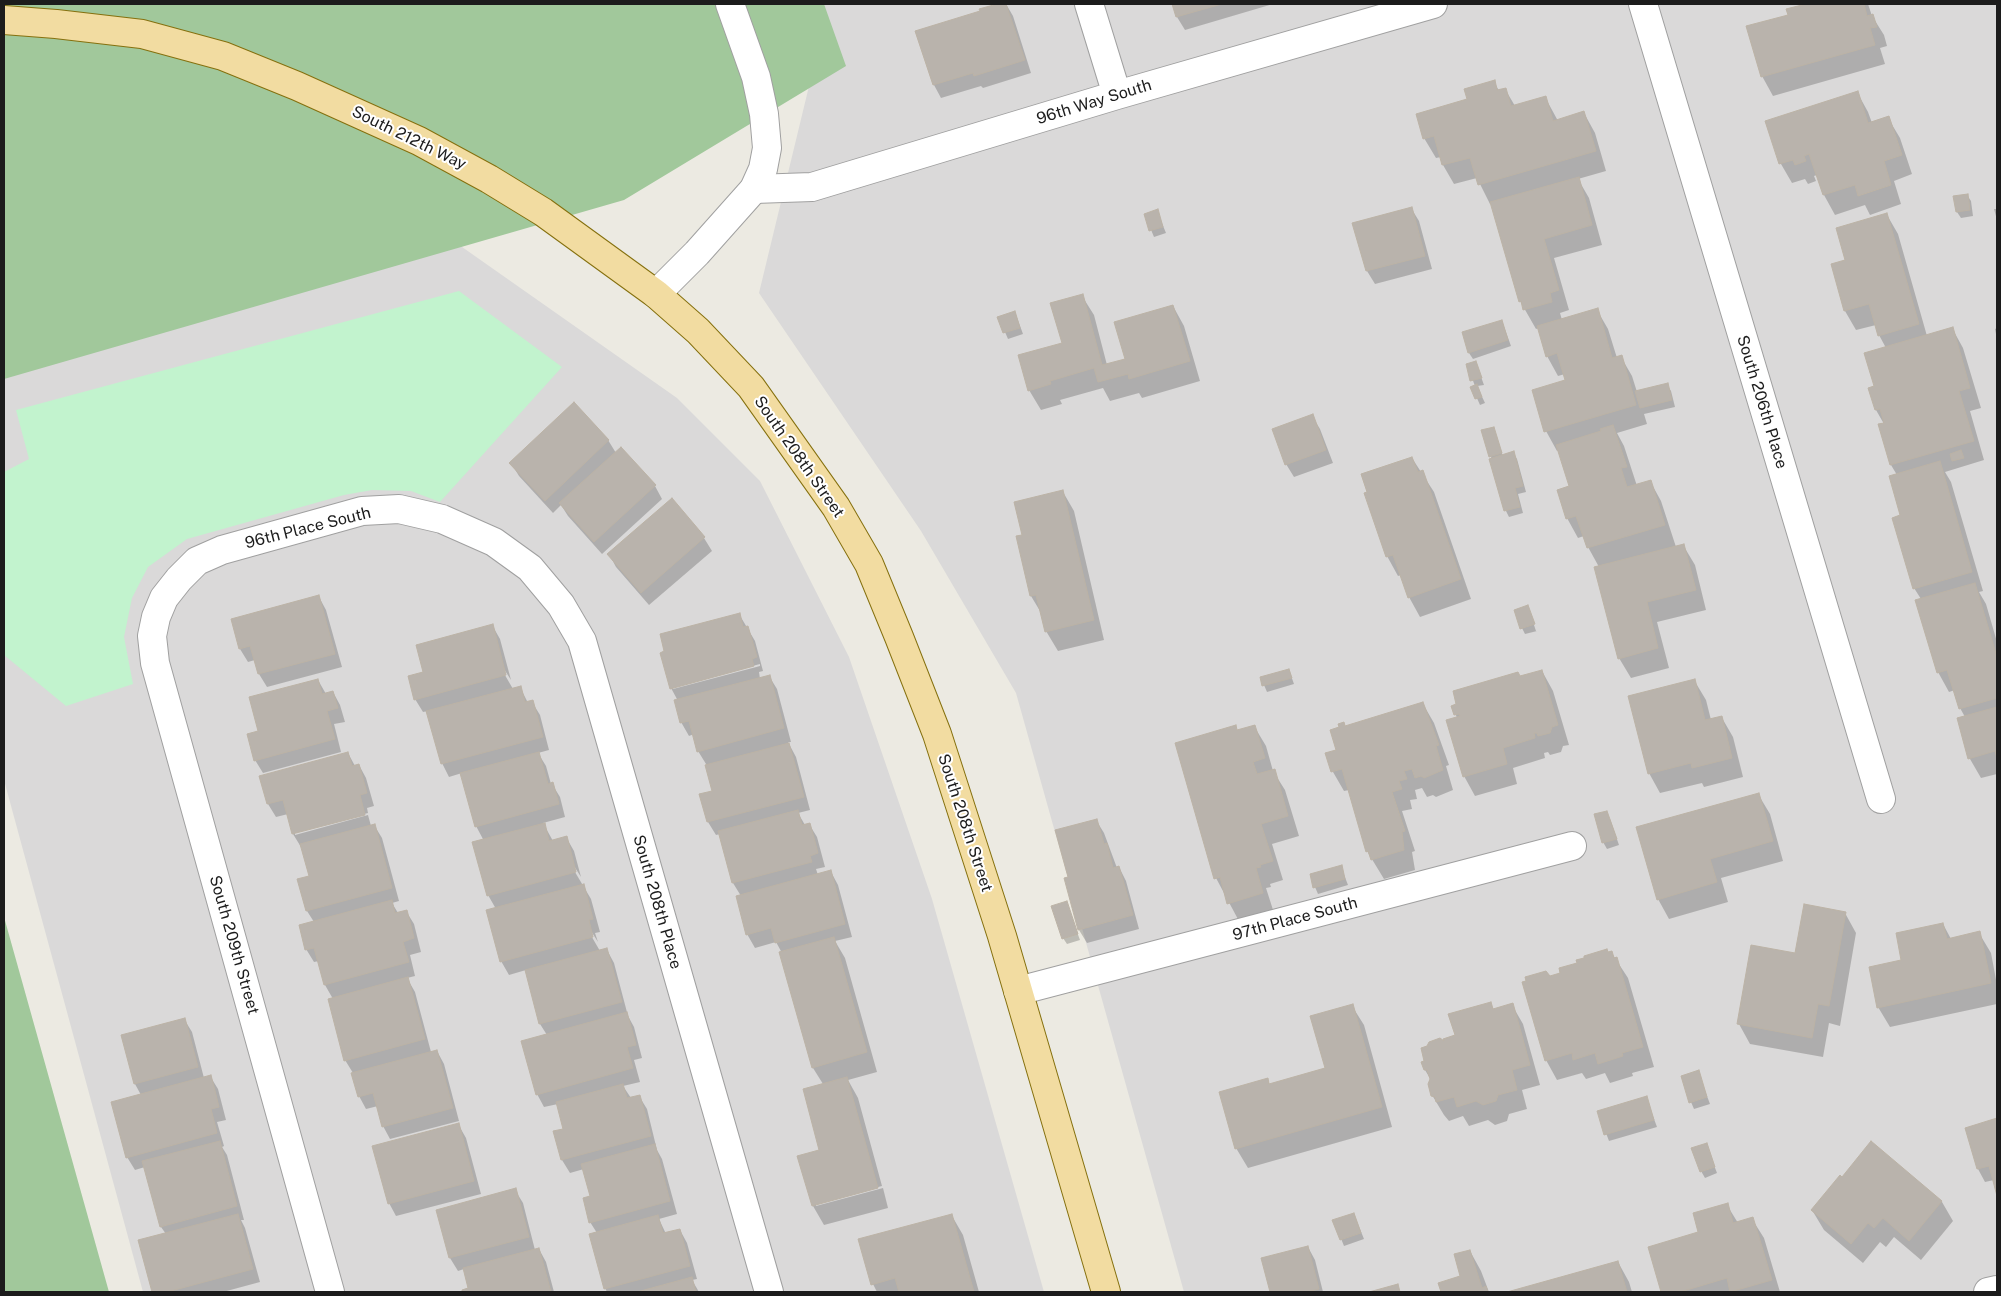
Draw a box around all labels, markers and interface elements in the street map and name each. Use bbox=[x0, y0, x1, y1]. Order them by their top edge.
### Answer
street label: 96th Way South bbox=[1034, 75, 1154, 129]
street label: South 212th Way bbox=[349, 102, 469, 174]
street label: South 206th Place bbox=[1733, 333, 1791, 471]
street label: South 208th Street bbox=[750, 393, 848, 521]
street label: 96th Place South bbox=[243, 503, 373, 553]
street label: South 208th Street bbox=[934, 752, 996, 894]
street label: South 208th Place bbox=[629, 833, 685, 971]
street label: South 209th Street bbox=[205, 873, 263, 1017]
street label: 97th Place South bbox=[1230, 893, 1360, 945]

